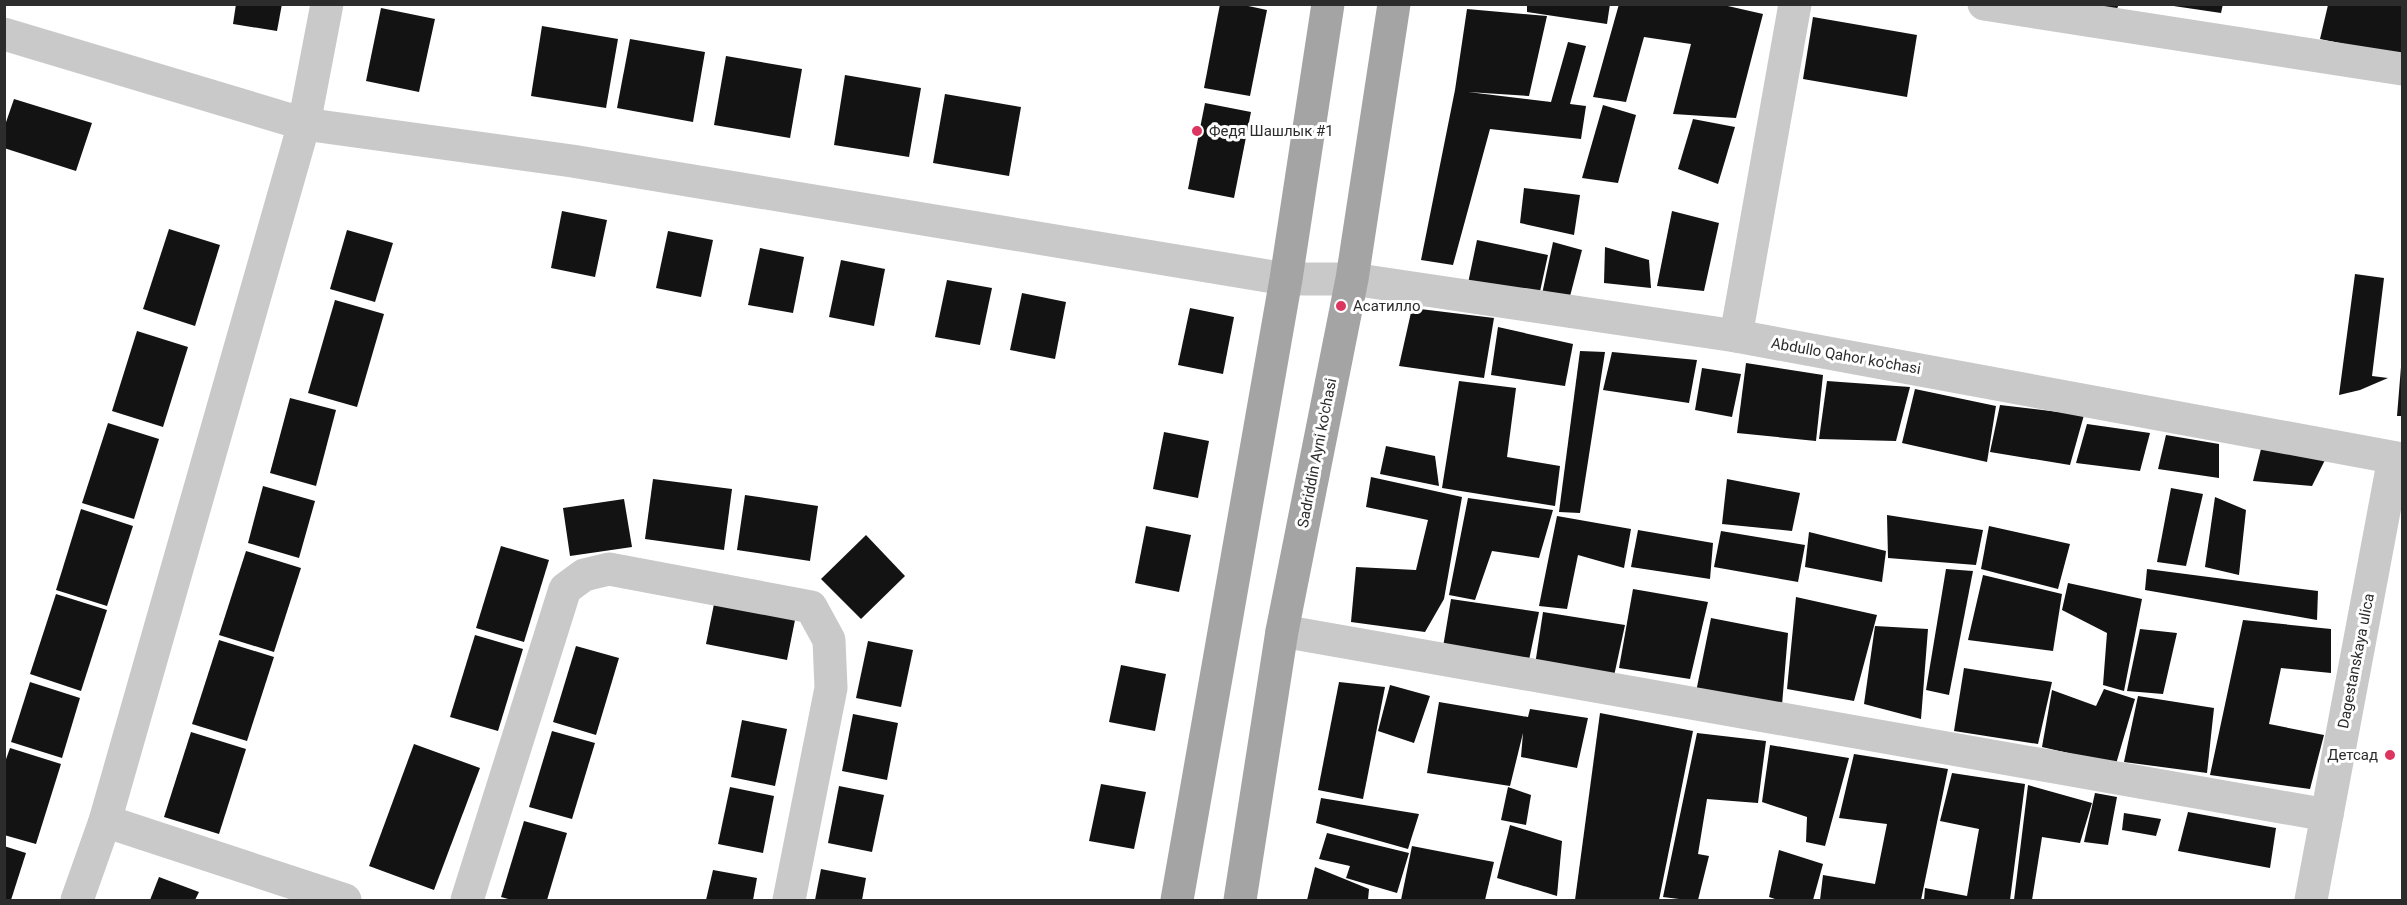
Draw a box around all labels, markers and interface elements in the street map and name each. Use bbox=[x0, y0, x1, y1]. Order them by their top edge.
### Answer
place label: Федя Шашлык #1 bbox=[1209, 122, 1334, 140]
marker: Федя Шашлык #1 bbox=[1190, 124, 1204, 138]
place label: Асатилло bbox=[1353, 297, 1420, 315]
marker: Асатилло bbox=[1334, 299, 1348, 313]
street label: Abdullo Qahor ko'chasi bbox=[1770, 334, 1922, 378]
street label: Sadriddin Ayni ko'chasi bbox=[1294, 377, 1340, 529]
street label: Dagestanskaya ulica bbox=[2334, 592, 2378, 730]
place label: Детсад bbox=[2327, 746, 2378, 764]
marker: Детсад bbox=[2383, 748, 2397, 762]

